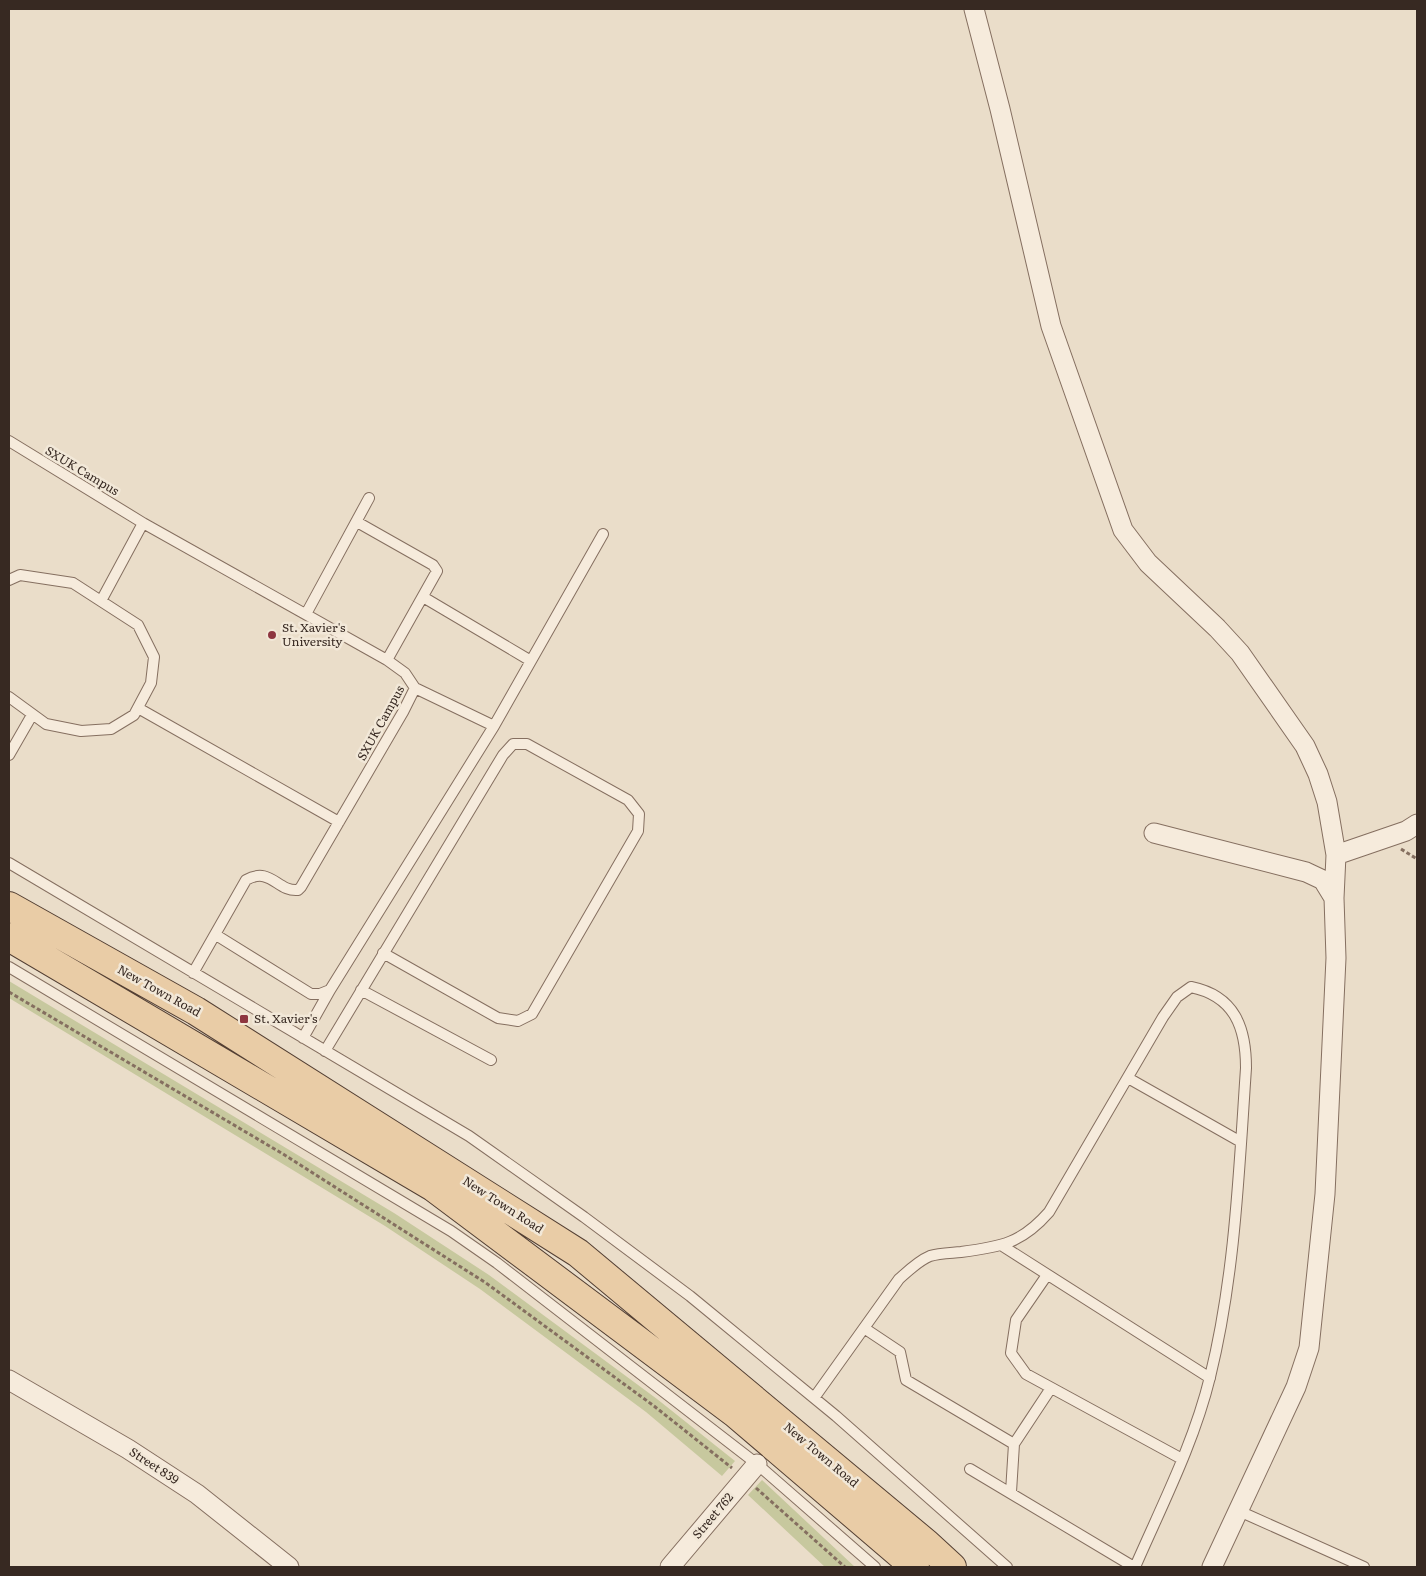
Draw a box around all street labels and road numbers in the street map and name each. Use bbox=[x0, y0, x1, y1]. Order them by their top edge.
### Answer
street label: SXUK Campus bbox=[42, 441, 123, 500]
street label: SXUK Campus bbox=[352, 681, 408, 763]
street label: New Town Road bbox=[114, 960, 205, 1021]
street label: New Town Road bbox=[460, 1171, 548, 1237]
street label: New Town Road bbox=[780, 1417, 864, 1491]
street label: Street 839 bbox=[126, 1442, 183, 1488]
street label: Street 762 bbox=[688, 1488, 737, 1542]

